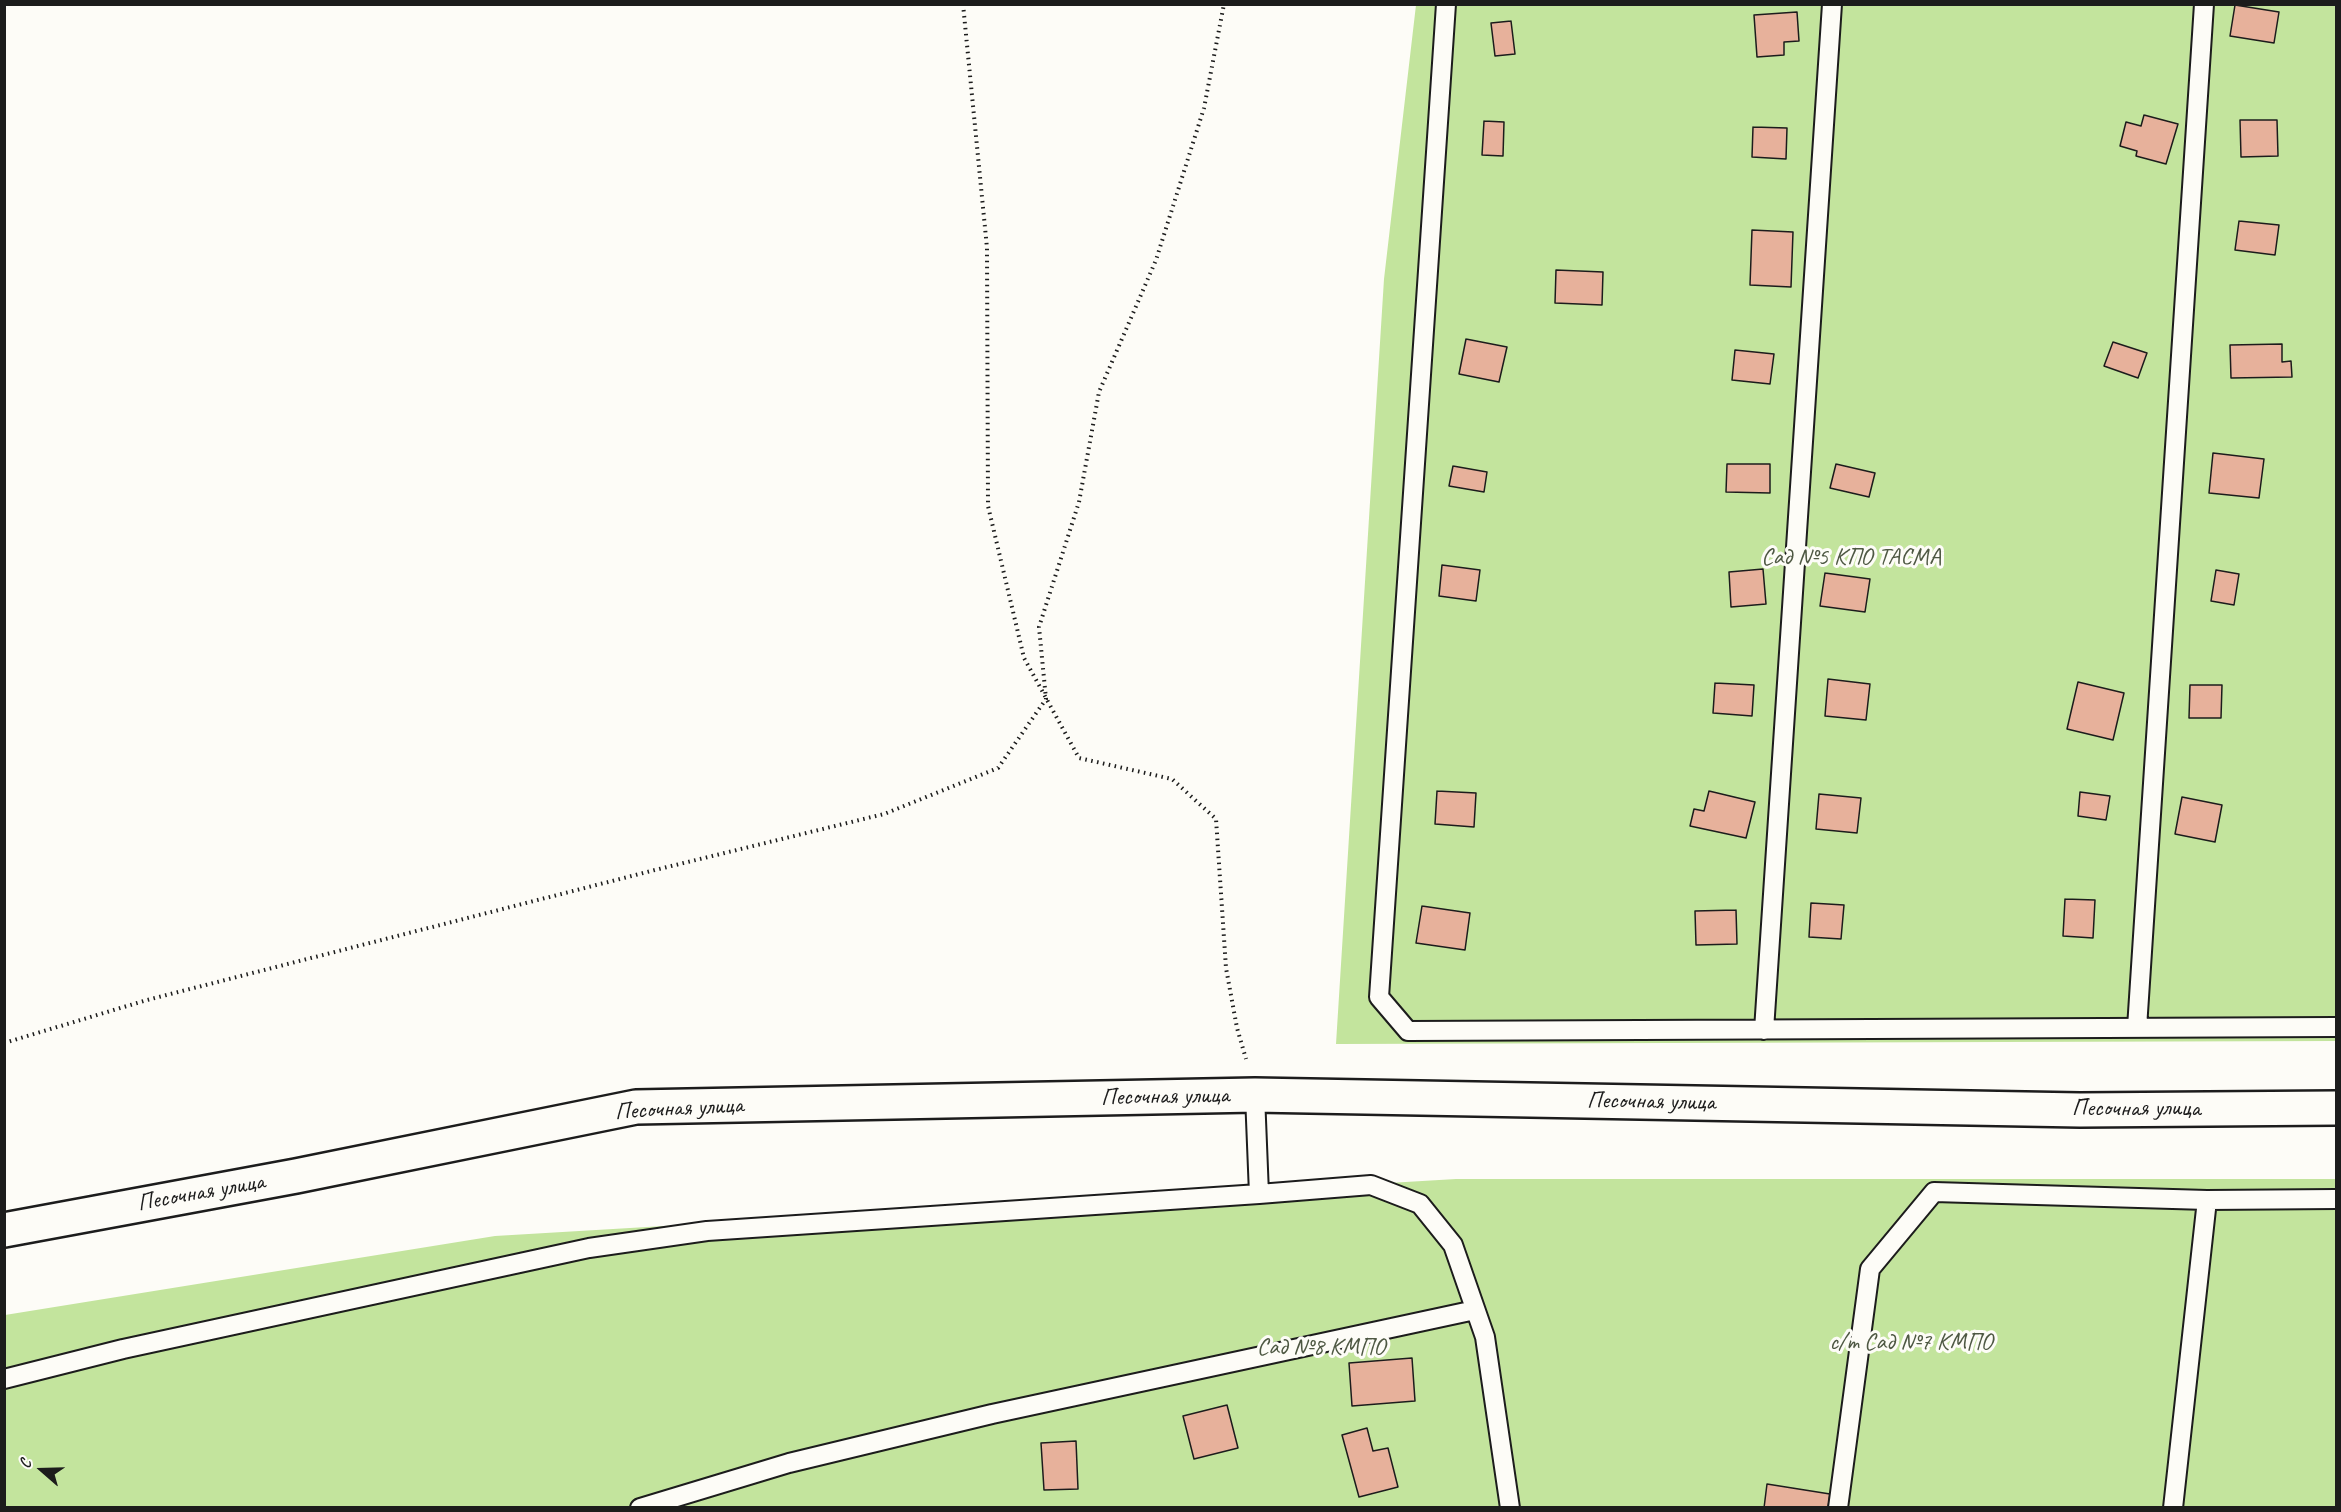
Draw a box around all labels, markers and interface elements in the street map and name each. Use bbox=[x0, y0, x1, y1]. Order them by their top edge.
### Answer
park label: Сад №5 КПО ТАСМА bbox=[1761, 544, 1941, 572]
street label: Песочная улица bbox=[1101, 1081, 1229, 1113]
street label: Песочная улица bbox=[1587, 1086, 1715, 1118]
street label: Песочная улица bbox=[614, 1091, 744, 1127]
street label: Песочная улица bbox=[2072, 1095, 2200, 1123]
street label: Песочная улица bbox=[135, 1168, 267, 1218]
park label: с/т Сад №7 КМПО bbox=[1830, 1329, 1992, 1357]
park label: Сад №8 КМПО bbox=[1257, 1334, 1385, 1362]
north arrow bbox=[12, 1440, 72, 1500]
text: С bbox=[14, 1457, 36, 1471]

